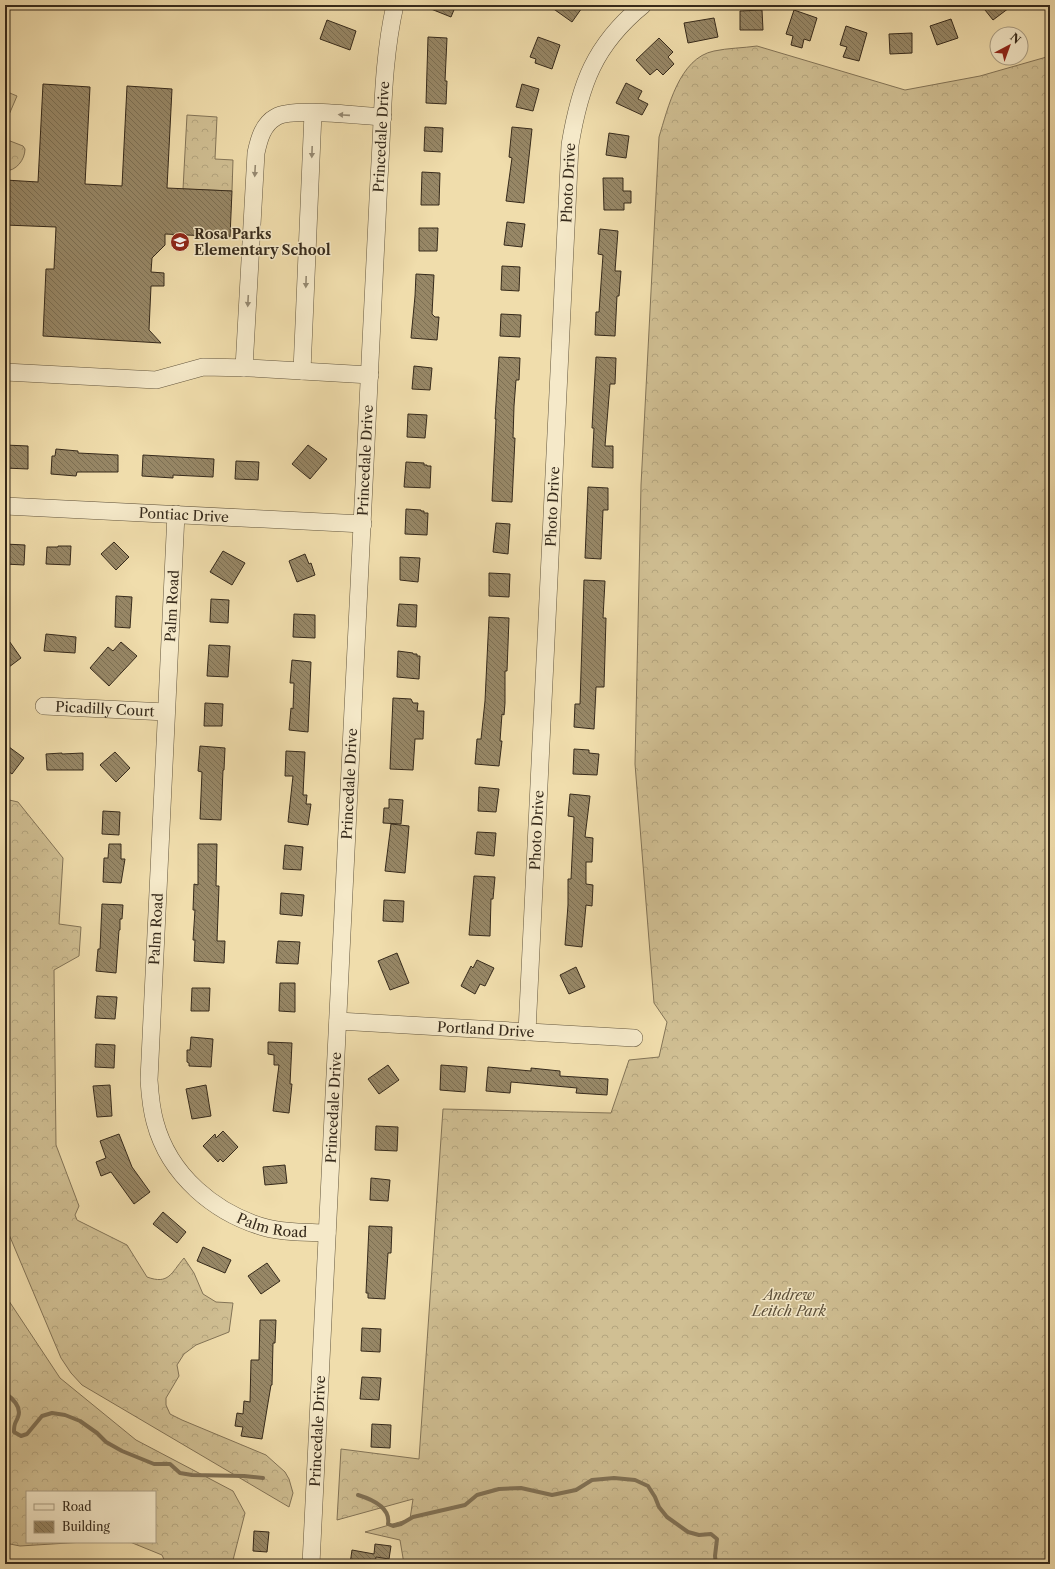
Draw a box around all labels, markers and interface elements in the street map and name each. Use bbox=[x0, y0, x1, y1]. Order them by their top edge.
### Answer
north arrow bbox=[989, 26, 1029, 66]
text: N bbox=[1007, 30, 1024, 47]
street label: Princedale Drive bbox=[369, 80, 393, 193]
one-way arrow bbox=[338, 111, 350, 118]
street label: Photo Drive bbox=[557, 142, 579, 224]
one-way arrow bbox=[308, 146, 315, 158]
one-way arrow bbox=[252, 165, 259, 177]
place label: Rosa Parks Elementary School bbox=[194, 225, 331, 259]
school or university icon: Rosa Parks Elementary School bbox=[169, 231, 191, 253]
one-way arrow bbox=[303, 276, 309, 289]
one-way arrow bbox=[245, 295, 251, 308]
street label: Princedale Drive bbox=[353, 404, 377, 516]
street label: Photo Drive bbox=[542, 466, 563, 547]
street label: Pontiac Drive bbox=[138, 504, 230, 526]
street label: Palm Road bbox=[161, 569, 183, 642]
street label: Picadilly Court bbox=[55, 698, 155, 720]
street label: Princedale Drive bbox=[338, 728, 361, 840]
street label: Photo Drive bbox=[526, 790, 548, 871]
street label: Palm Road bbox=[145, 892, 167, 965]
street label: Portland Drive bbox=[437, 1018, 535, 1041]
street label: Princedale Drive bbox=[322, 1051, 345, 1164]
street label: Palm Road bbox=[234, 1209, 308, 1241]
park label: Andrew Leitch Park bbox=[751, 1286, 827, 1320]
street label: Princedale Drive bbox=[306, 1375, 329, 1487]
legend bbox=[26, 1491, 156, 1543]
text: Road bbox=[62, 1499, 92, 1514]
text: Building bbox=[62, 1519, 110, 1534]

